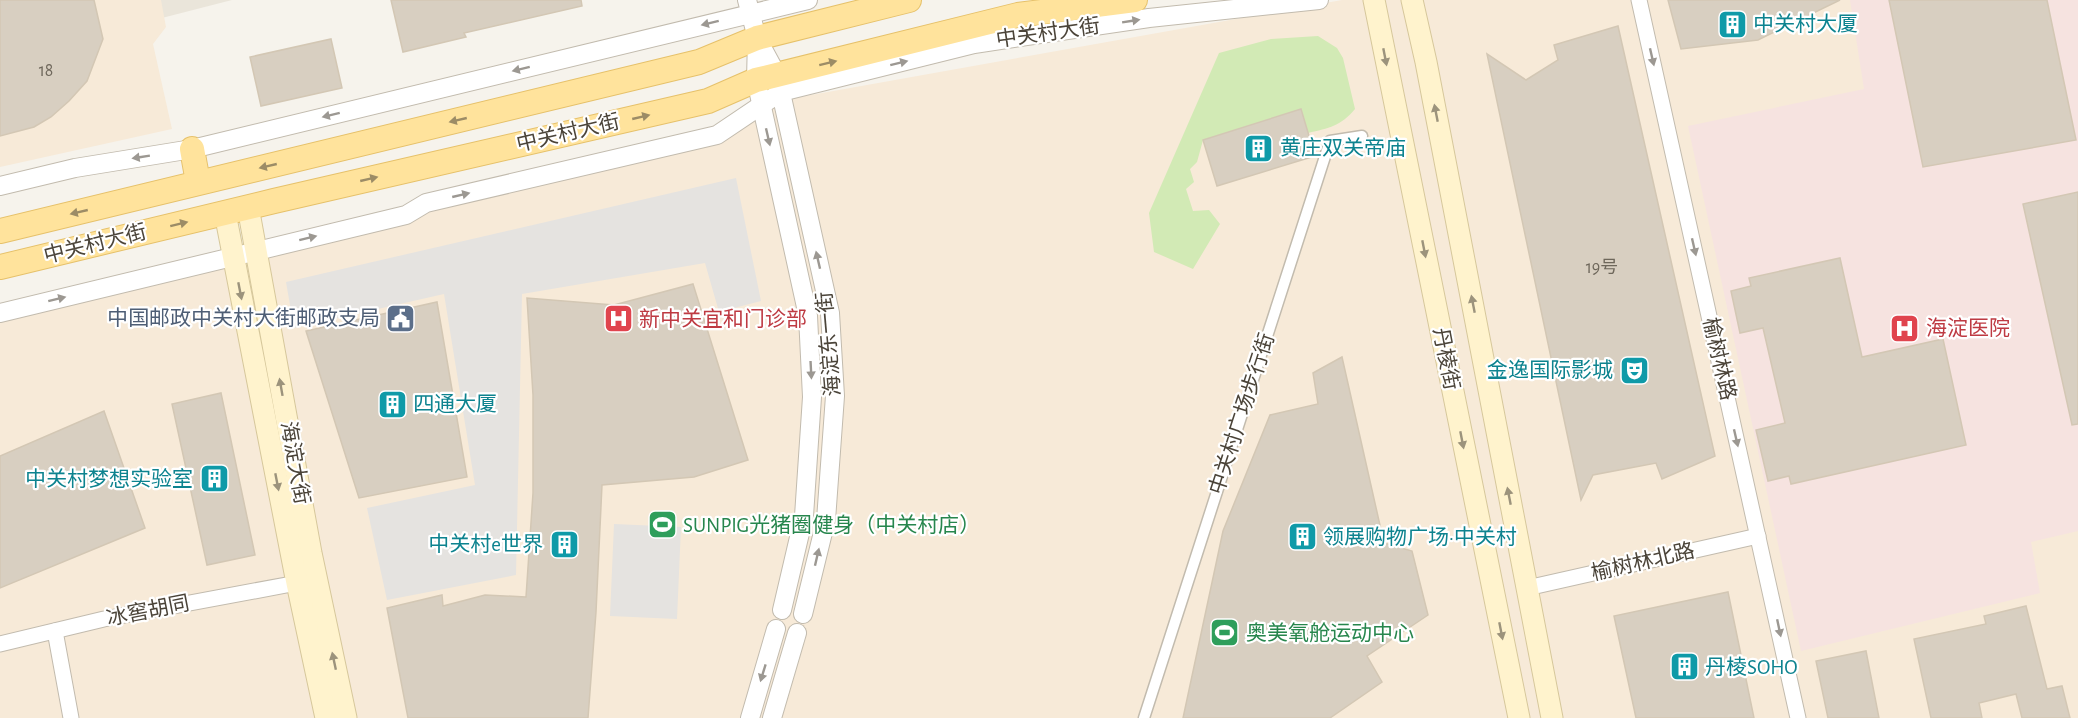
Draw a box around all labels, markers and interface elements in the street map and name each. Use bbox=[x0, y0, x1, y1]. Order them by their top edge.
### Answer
building icon: 中关村大厦 bbox=[1716, 8, 1748, 40]
place label: 中关村大厦 bbox=[1753, 13, 1858, 35]
street label: 中关村大街 bbox=[994, 14, 1101, 51]
one-way arrow bbox=[1122, 16, 1141, 25]
one-way arrow bbox=[701, 19, 720, 29]
one-way arrow bbox=[1381, 48, 1390, 67]
one-way arrow bbox=[1647, 48, 1657, 66]
one-way arrow bbox=[819, 57, 837, 67]
one-way arrow bbox=[889, 58, 908, 68]
house number: 18 bbox=[39, 62, 53, 80]
one-way arrow bbox=[512, 64, 530, 74]
one-way arrow bbox=[1431, 103, 1440, 122]
one-way arrow bbox=[322, 110, 340, 120]
street label: 中关村大街 bbox=[514, 110, 622, 155]
one-way arrow bbox=[632, 111, 650, 121]
one-way arrow bbox=[449, 116, 467, 126]
one-way arrow bbox=[764, 128, 774, 147]
building icon: 黄庄双关帝庙 bbox=[1243, 132, 1275, 164]
place label: 黄庄双关帝庙 bbox=[1280, 137, 1406, 159]
one-way arrow bbox=[131, 153, 150, 162]
one-way arrow bbox=[259, 161, 277, 171]
one-way arrow bbox=[360, 174, 378, 184]
one-way arrow bbox=[451, 190, 470, 200]
one-way arrow bbox=[69, 207, 88, 217]
one-way arrow bbox=[170, 218, 189, 228]
street label: 中关村大街 bbox=[41, 220, 148, 267]
one-way arrow bbox=[298, 233, 317, 243]
one-way arrow bbox=[1690, 238, 1699, 257]
one-way arrow bbox=[1420, 239, 1429, 258]
one-way arrow bbox=[813, 251, 822, 270]
house number: 19号 bbox=[1586, 258, 1618, 277]
one-way arrow bbox=[236, 282, 245, 301]
street label: 海淀东一街 bbox=[813, 291, 844, 397]
one-way arrow bbox=[48, 294, 66, 304]
one-way arrow bbox=[1468, 294, 1477, 313]
public building icon: 中国邮政中关村大街邮政支局 bbox=[385, 302, 417, 334]
hospital icon: 新中关宜和门诊部 bbox=[602, 303, 634, 335]
place label: 中国邮政中关村大街邮政支局 bbox=[107, 307, 380, 329]
place label: 新中关宜和门诊部 bbox=[639, 308, 807, 330]
hospital icon: 海淀医院 bbox=[1889, 312, 1921, 344]
street label: 榆树林路 bbox=[1699, 315, 1740, 402]
place label: 海淀医院 bbox=[1926, 317, 2010, 339]
street label: 丹棱街 bbox=[1430, 326, 1463, 392]
street label: 中关村广场步行街 bbox=[1205, 331, 1278, 497]
theatre icon: 金逸国际影城 bbox=[1618, 354, 1650, 386]
place label: 金逸国际影城 bbox=[1487, 359, 1613, 381]
one-way arrow bbox=[806, 360, 815, 379]
one-way arrow bbox=[276, 377, 285, 396]
building icon: 四通大厦 bbox=[376, 388, 408, 420]
place label: 四通大厦 bbox=[413, 393, 497, 415]
street label: 海淀大街 bbox=[277, 420, 314, 506]
one-way arrow bbox=[1732, 429, 1742, 447]
one-way arrow bbox=[1458, 430, 1467, 449]
building icon: 中关村梦想实验室 bbox=[198, 463, 230, 495]
place label: 中关村梦想实验室 bbox=[25, 467, 193, 490]
one-way arrow bbox=[273, 473, 282, 492]
one-way arrow bbox=[1504, 486, 1513, 505]
sports icon: SUNPIG光猪圈健身（中关村店） bbox=[646, 509, 678, 541]
place label: SUNPIG光猪圈健身（中关村店） bbox=[683, 514, 980, 536]
building icon: 领展购物广场·中关村 bbox=[1286, 521, 1318, 553]
place label: 领展购物广场·中关村 bbox=[1323, 526, 1517, 548]
building icon: 中关村e世界 bbox=[548, 528, 580, 560]
place label: 中关村e世界 bbox=[428, 533, 543, 555]
street label: 榆树林北路 bbox=[1589, 539, 1697, 584]
one-way arrow bbox=[813, 548, 823, 567]
street label: 冰窖胡同 bbox=[105, 592, 191, 629]
sports icon: 奥美氧舱运动中心 bbox=[1209, 617, 1241, 649]
one-way arrow bbox=[1774, 619, 1784, 637]
place label: 奥美氧舱运动中心 bbox=[1246, 622, 1414, 644]
one-way arrow bbox=[1497, 622, 1506, 641]
one-way arrow bbox=[329, 651, 338, 670]
building icon: 丹棱SOHO bbox=[1668, 651, 1700, 683]
place label: 丹棱SOHO bbox=[1705, 656, 1798, 678]
one-way arrow bbox=[758, 664, 767, 682]

